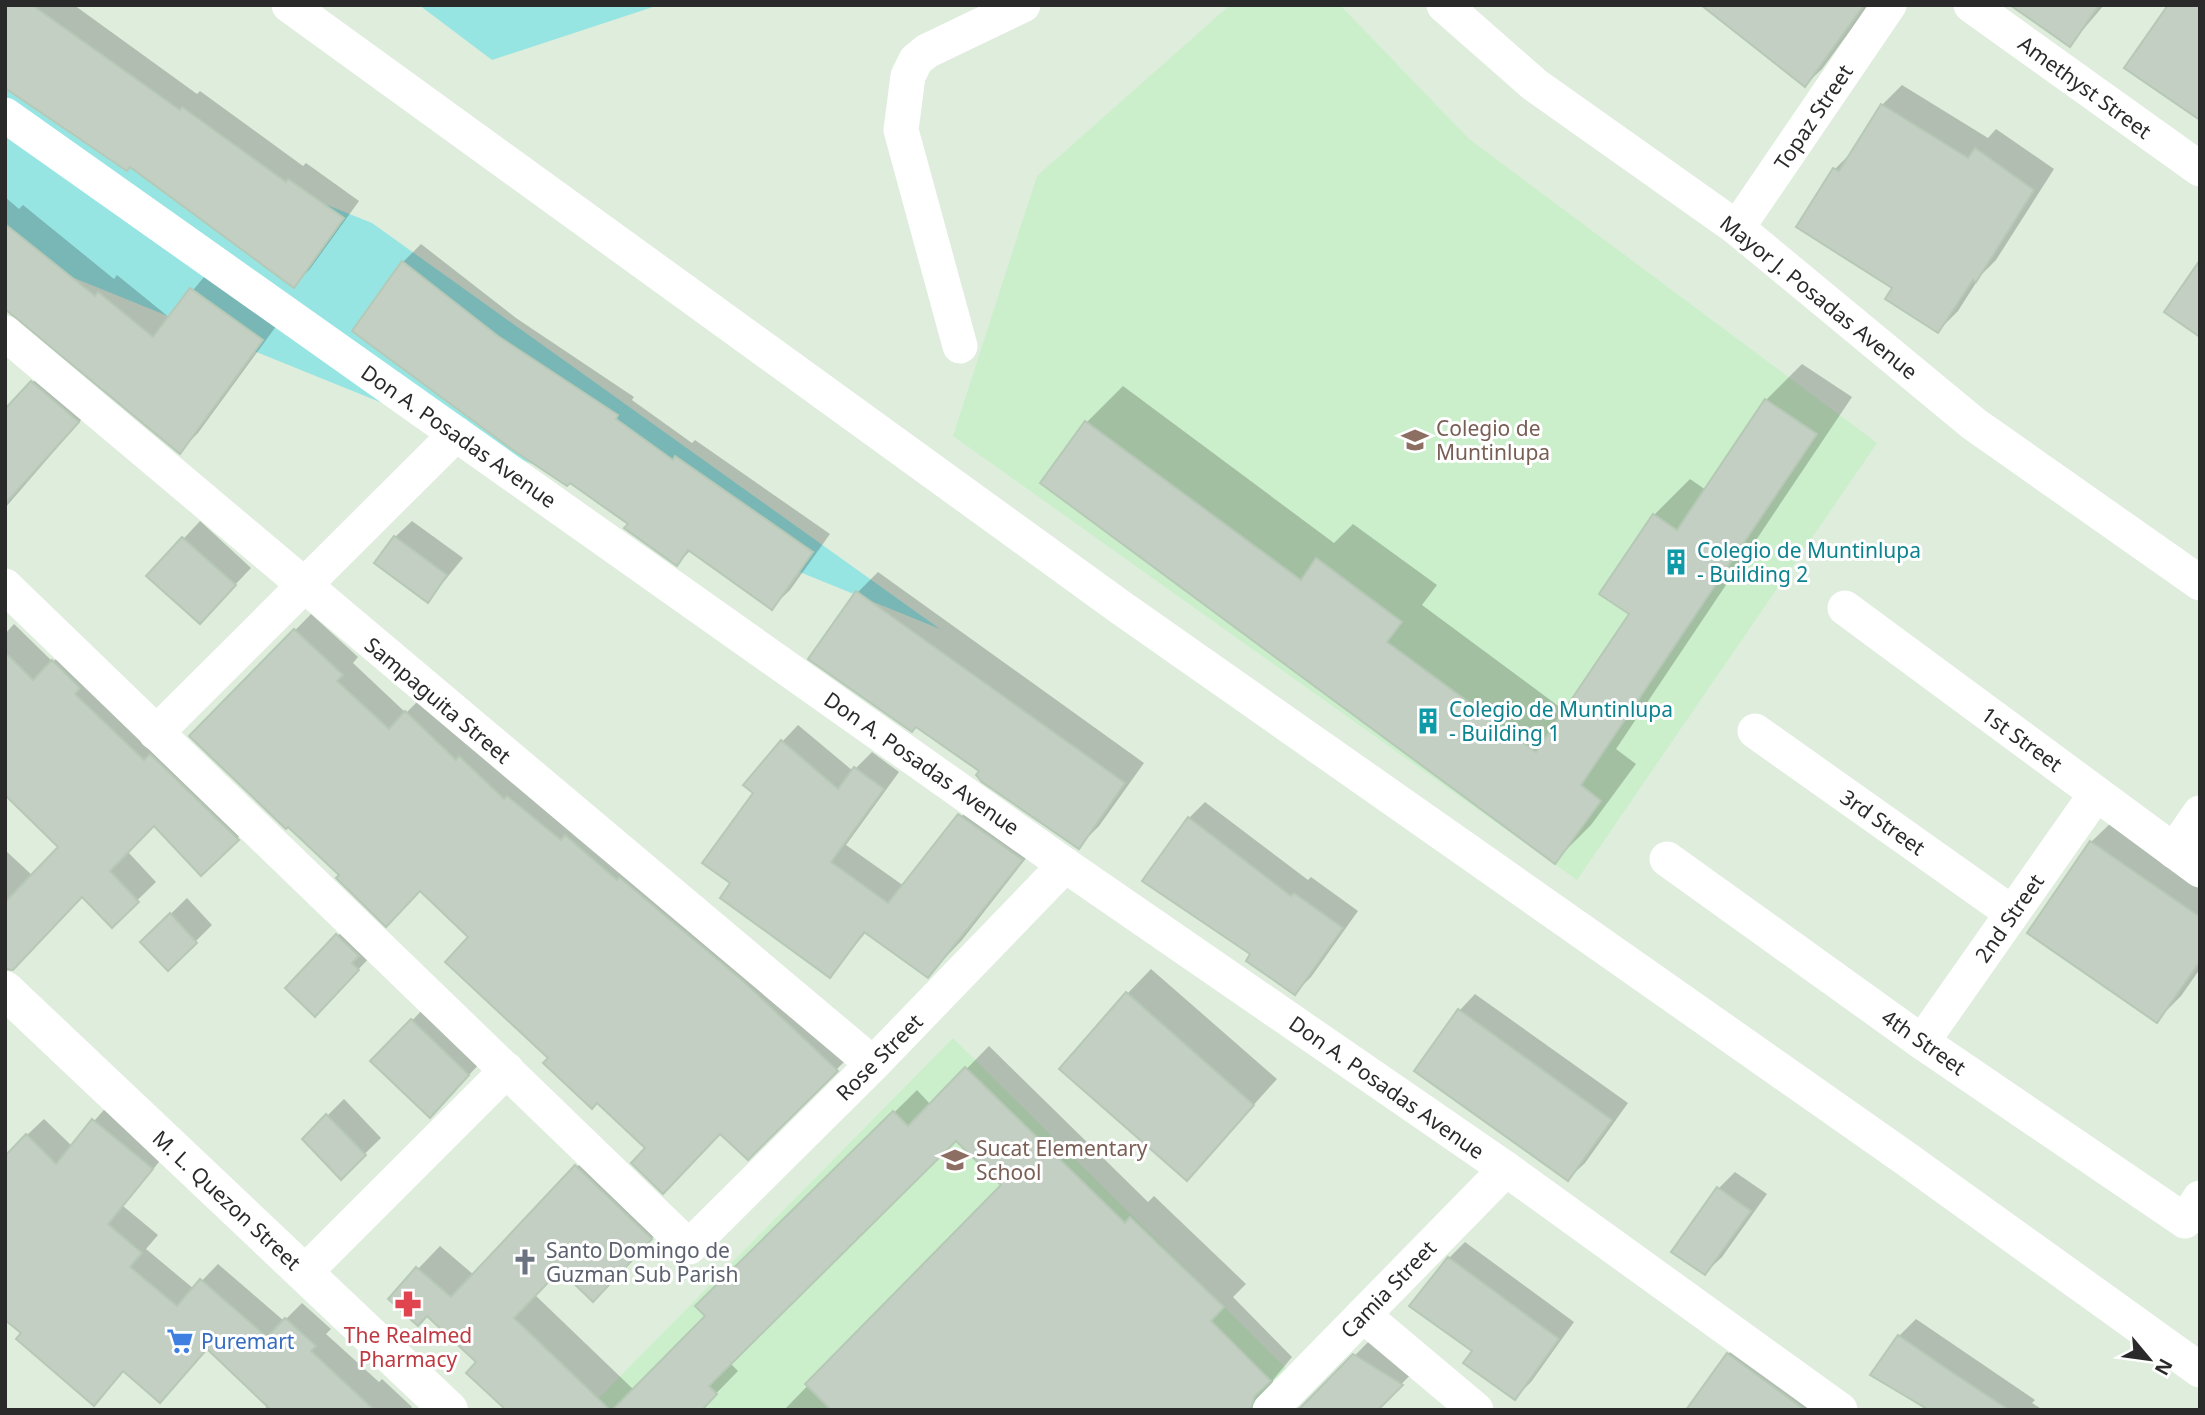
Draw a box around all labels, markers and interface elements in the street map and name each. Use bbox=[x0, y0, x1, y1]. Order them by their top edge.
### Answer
street label: Amethyst Street bbox=[2013, 29, 2157, 145]
street label: Topaz Street bbox=[1767, 58, 1859, 175]
street label: Mayor J. Posadas Avenue bbox=[1714, 209, 1924, 385]
street label: Don A. Posadas Avenue bbox=[356, 358, 562, 514]
place label: Colegio de Muntinlupa bbox=[1436, 414, 1550, 466]
school or university icon: Colegio de Muntinlupa bbox=[1400, 425, 1430, 455]
place label: Colegio de Muntinlupa - Building 2 bbox=[1697, 536, 1921, 588]
building icon: Colegio de Muntinlupa - Building 2 bbox=[1661, 547, 1691, 577]
street label: Sampaguita Street bbox=[359, 631, 517, 770]
street label: Don A. Posadas Avenue bbox=[819, 685, 1025, 841]
place label: Colegio de Muntinlupa - Building 1 bbox=[1449, 695, 1673, 747]
street label: 1st Street bbox=[1976, 700, 2068, 778]
building icon: Colegio de Muntinlupa - Building 1 bbox=[1413, 706, 1443, 736]
street label: 3rd Street bbox=[1835, 783, 1931, 862]
street label: 2nd Street bbox=[1968, 868, 2050, 968]
street label: 4th Street bbox=[1876, 1003, 1972, 1081]
street label: Rose Street bbox=[830, 1007, 929, 1106]
street label: Don A. Posadas Avenue bbox=[1284, 1009, 1490, 1165]
street label: M. L. Quezon Street bbox=[147, 1124, 307, 1276]
place label: Sucat Elementary School bbox=[976, 1134, 1148, 1186]
school or university icon: Sucat Elementary School bbox=[940, 1145, 970, 1175]
street label: Camia Street bbox=[1334, 1234, 1442, 1344]
place label: Santo Domingo de Guzman Sub Parish bbox=[546, 1236, 739, 1288]
church icon: Santo Domingo de Guzman Sub Parish bbox=[510, 1247, 540, 1277]
pharmacy icon: The Realmed Pharmacy bbox=[393, 1289, 423, 1319]
place label: The Realmed Pharmacy bbox=[344, 1321, 472, 1373]
north arrow bbox=[2114, 1324, 2184, 1394]
supermarket icon: Puremart bbox=[165, 1326, 195, 1356]
place label: Puremart bbox=[201, 1327, 295, 1355]
text: N bbox=[2149, 1354, 2179, 1380]

